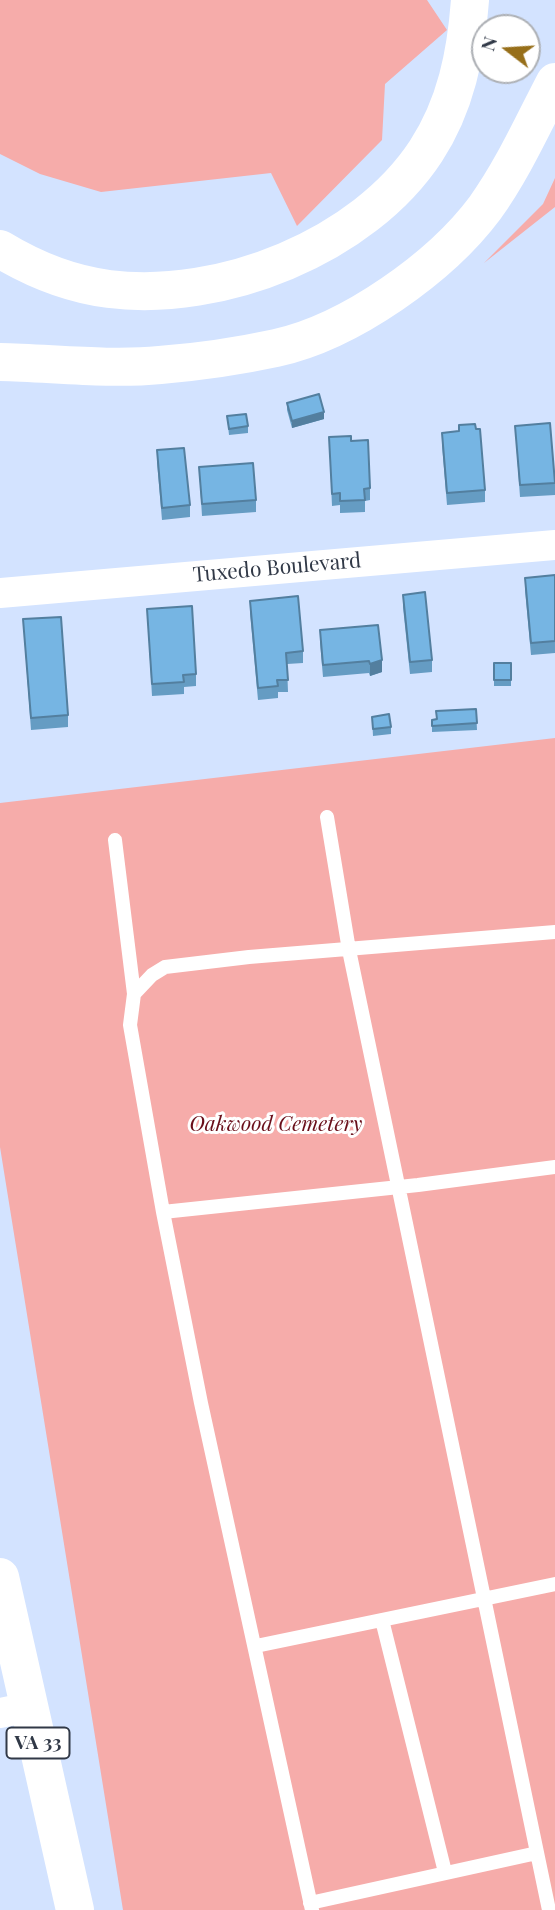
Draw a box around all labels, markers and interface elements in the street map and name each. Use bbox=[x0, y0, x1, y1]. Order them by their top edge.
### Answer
north arrow bbox=[471, 14, 541, 84]
text: N bbox=[473, 33, 502, 54]
street label: Tuxedo Boulevard bbox=[192, 548, 362, 588]
park label: Oakwood Cemetery bbox=[190, 1111, 362, 1137]
road number: VA 33 bbox=[7, 1728, 70, 1758]

